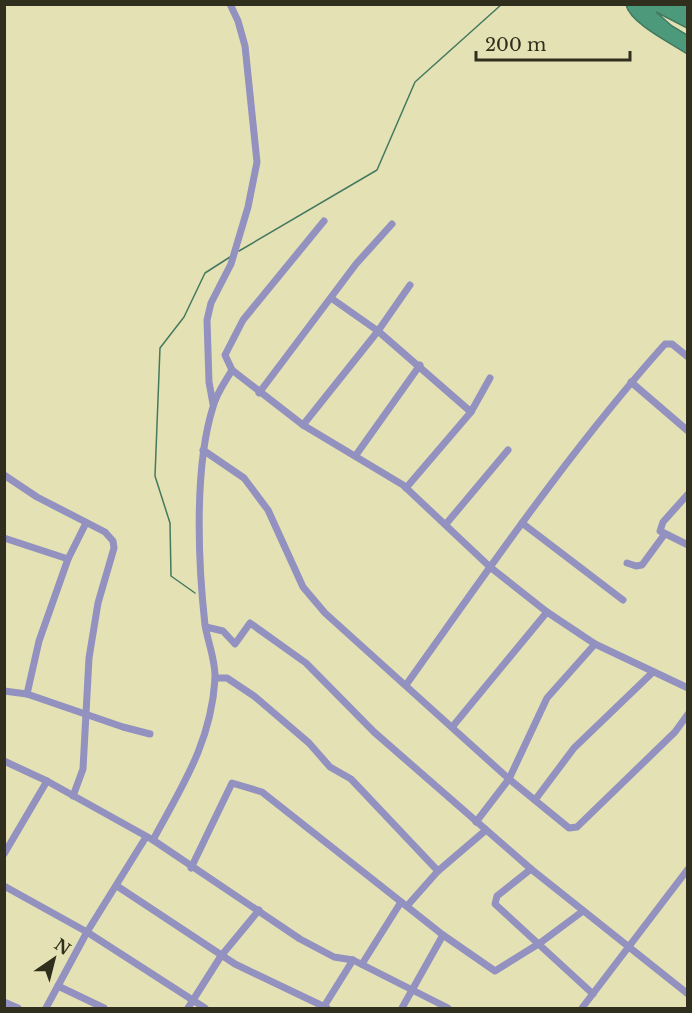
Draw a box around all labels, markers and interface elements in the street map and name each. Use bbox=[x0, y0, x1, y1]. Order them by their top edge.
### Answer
scale bar bbox=[476, 24, 630, 62]
text: 200 m bbox=[485, 34, 546, 56]
north arrow bbox=[24, 929, 84, 989]
text: N bbox=[51, 934, 75, 959]

